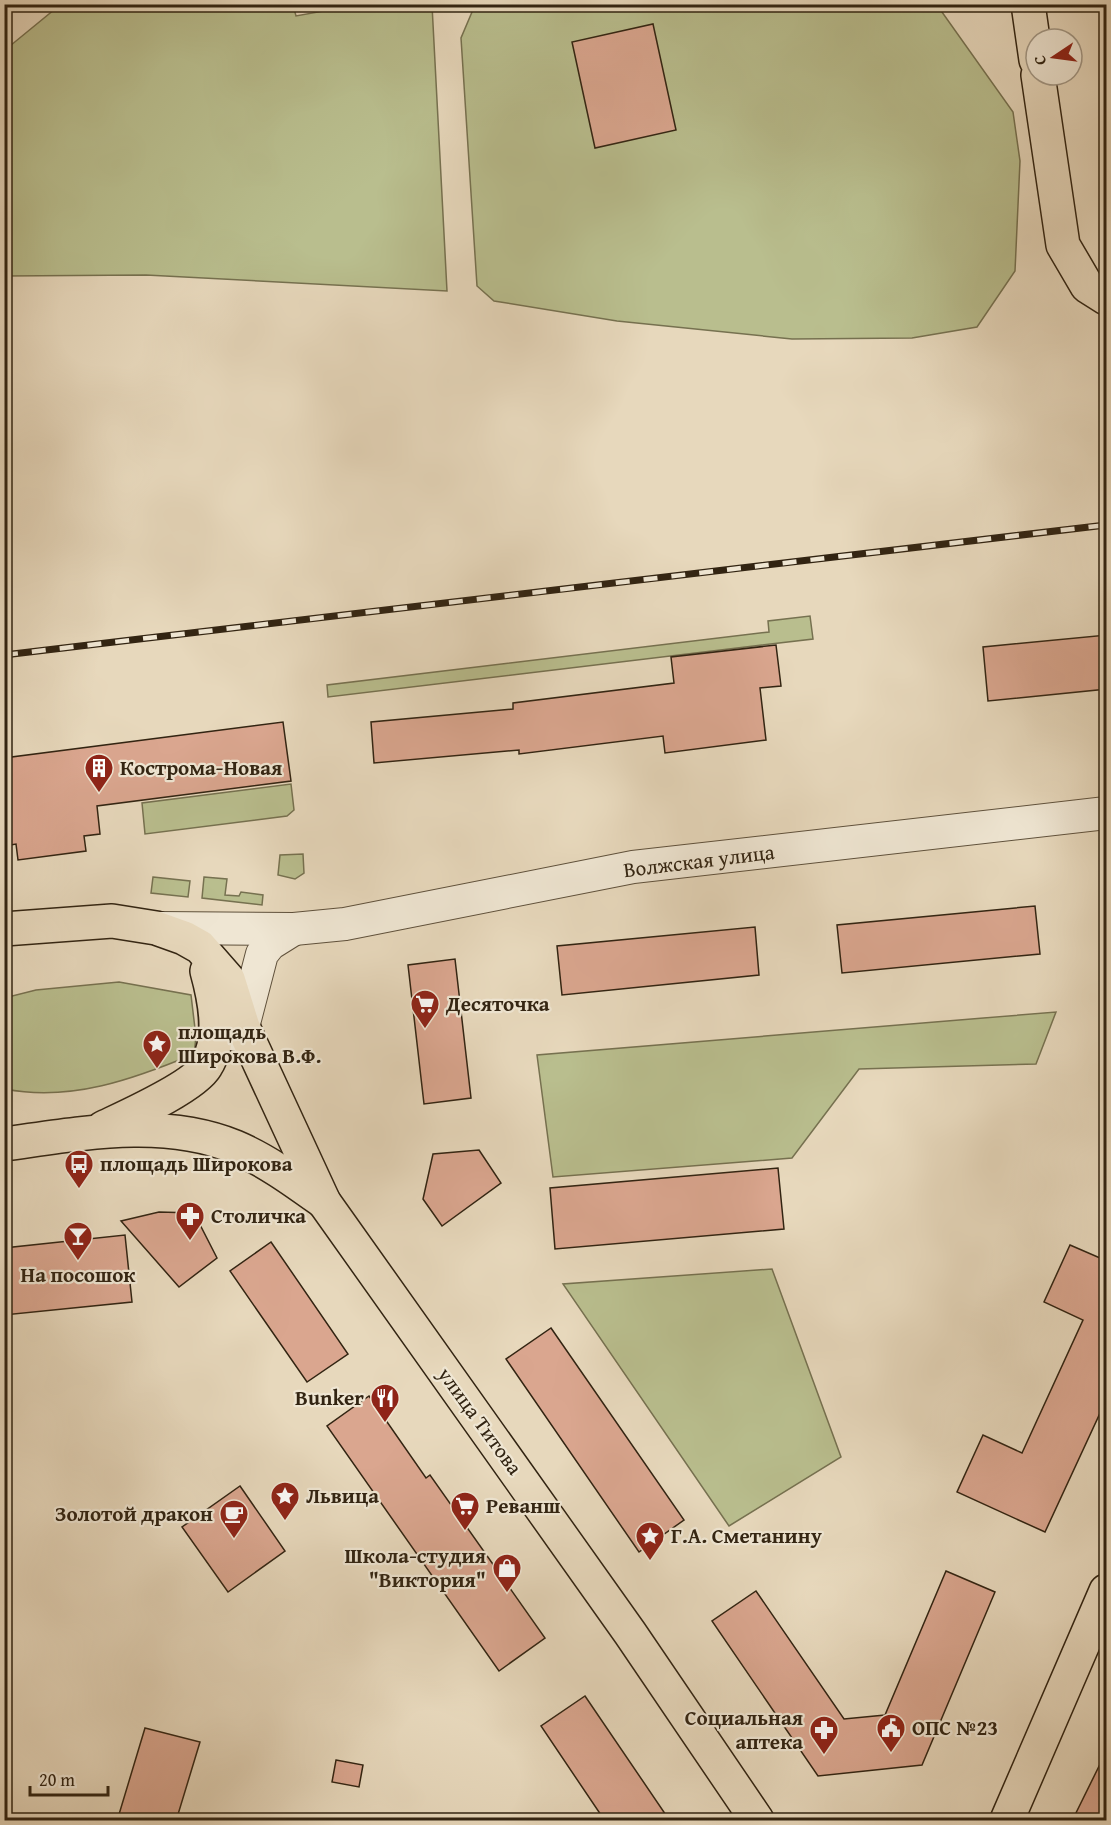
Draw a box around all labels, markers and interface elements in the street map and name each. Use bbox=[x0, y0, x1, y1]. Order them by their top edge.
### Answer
north arrow bbox=[1024, 27, 1084, 87]
text: С bbox=[1027, 53, 1052, 67]
building icon: Кострома-Новая bbox=[83, 752, 115, 794]
place label: Кострома-Новая bbox=[120, 752, 282, 783]
street label: Волжская улица bbox=[622, 836, 776, 885]
supermarket icon: Десяточка bbox=[409, 988, 441, 1030]
place label: Десяточка bbox=[445, 988, 550, 1019]
place label: площадь Широкова В.Ф. bbox=[178, 1016, 321, 1071]
place icon: площадь Широкова В.Ф. bbox=[141, 1028, 173, 1070]
bus stop icon: площадь Широкова bbox=[63, 1148, 95, 1190]
place label: площадь Широкова bbox=[100, 1148, 293, 1179]
pharmacy icon: Столичка bbox=[174, 1200, 206, 1242]
place label: Столичка bbox=[211, 1200, 306, 1231]
bar icon: На посошок bbox=[62, 1220, 94, 1262]
place label: На посошок bbox=[21, 1259, 136, 1290]
street label: улица Титова bbox=[430, 1360, 530, 1481]
place label: Bunker bbox=[295, 1382, 364, 1413]
restaurant icon: Bunker bbox=[369, 1382, 401, 1424]
place icon: Львица bbox=[269, 1480, 301, 1522]
place label: Львица bbox=[306, 1480, 379, 1511]
supermarket icon: Реванш bbox=[449, 1490, 481, 1532]
place label: Реванш bbox=[486, 1490, 560, 1521]
place label: Золотой дракон bbox=[55, 1498, 213, 1529]
cafe icon: Золотой дракон bbox=[218, 1498, 250, 1540]
place icon: Г.А. Сметанину bbox=[634, 1520, 666, 1562]
place label: Г.А. Сметанину bbox=[671, 1520, 822, 1551]
place label: Школа-студия "Виктория" bbox=[345, 1540, 486, 1595]
shop icon: Школа-студия "Виктория" bbox=[491, 1552, 523, 1594]
place label: Социальная аптека bbox=[685, 1702, 803, 1757]
public building icon: ОПС №23 bbox=[875, 1712, 907, 1754]
place label: ОПС №23 bbox=[912, 1712, 998, 1743]
pharmacy icon: Социальная аптека bbox=[808, 1714, 840, 1756]
scale bar bbox=[30, 1759, 108, 1797]
text: 20 m bbox=[39, 1766, 75, 1793]

